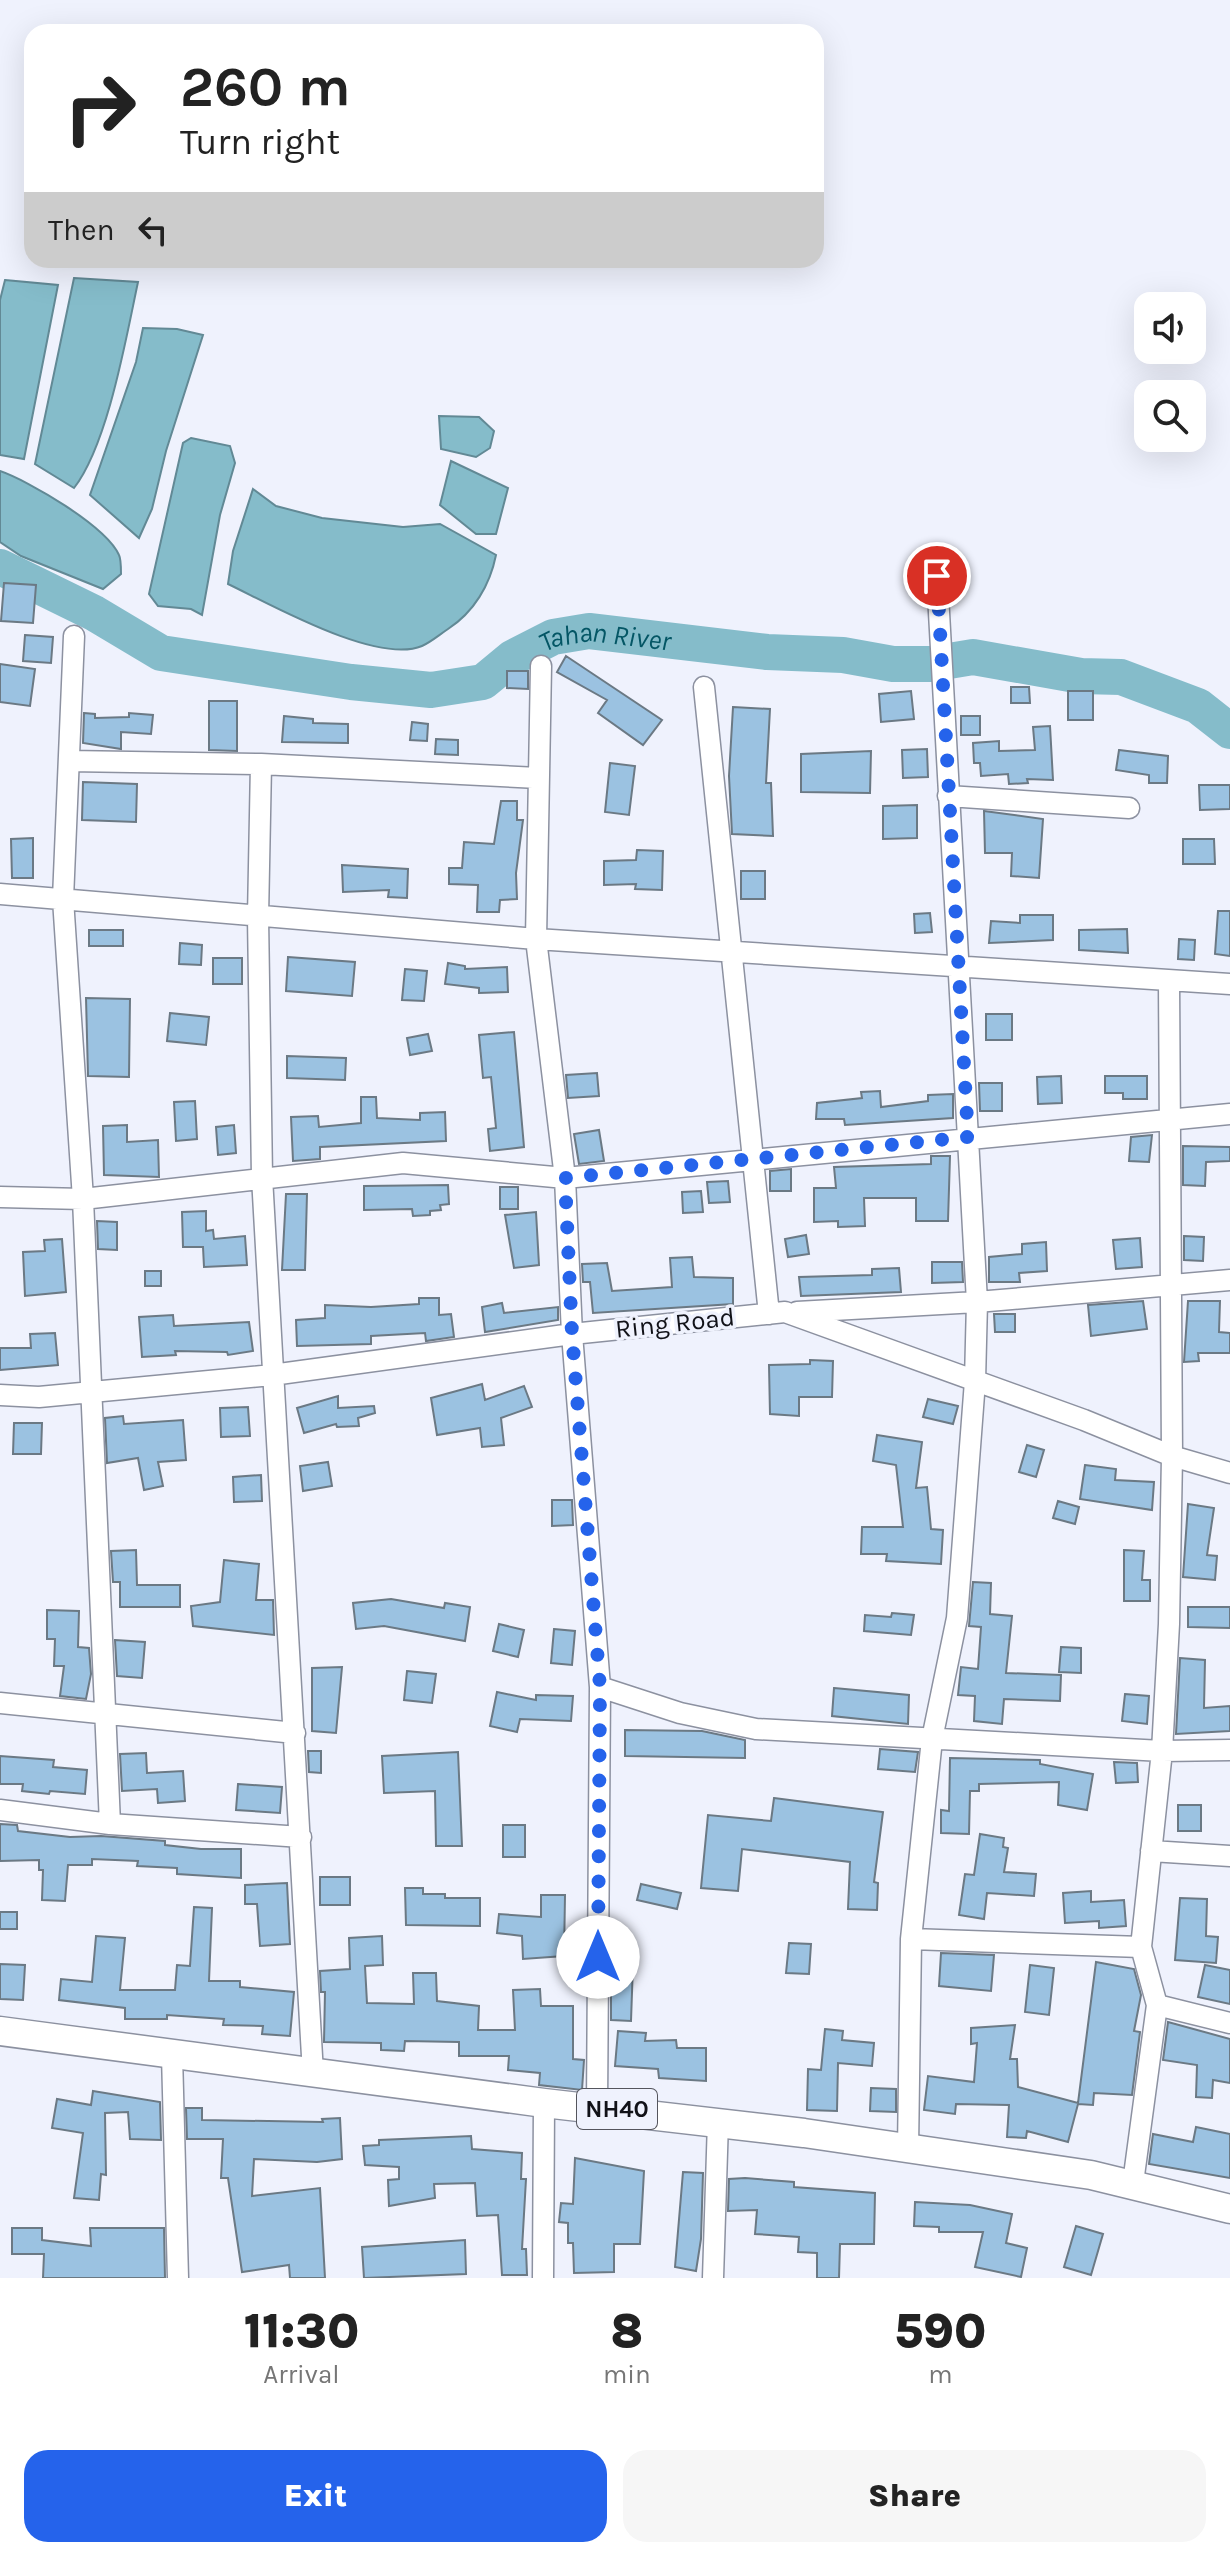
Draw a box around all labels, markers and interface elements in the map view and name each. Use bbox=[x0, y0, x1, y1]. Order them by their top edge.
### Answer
text: 260 m bbox=[180, 54, 351, 119]
icon: right bbox=[48, 56, 152, 160]
text: Turn right bbox=[180, 121, 340, 163]
icon: left bbox=[131, 208, 175, 252]
text: Then bbox=[48, 212, 115, 248]
map controls bbox=[1134, 292, 1206, 452]
button: sound bbox=[1134, 292, 1206, 364]
button: search bbox=[1134, 380, 1206, 452]
pin bbox=[903, 542, 971, 610]
icon: arrive bbox=[915, 554, 959, 598]
water label: Tahan River bbox=[533, 614, 674, 658]
street label: Ring Road bbox=[614, 1301, 736, 1345]
position arrow bbox=[556, 1915, 640, 1999]
road number: NH40 bbox=[577, 2089, 657, 2129]
text: 11:30 bbox=[244, 2303, 359, 2359]
text: 8 bbox=[610, 2303, 643, 2359]
text: 590 bbox=[894, 2303, 986, 2359]
text: Arrival bbox=[263, 2359, 340, 2390]
text: min bbox=[603, 2359, 651, 2390]
text: m bbox=[928, 2359, 952, 2390]
button: Exit bbox=[24, 2450, 607, 2542]
button: Share bbox=[623, 2450, 1206, 2542]

